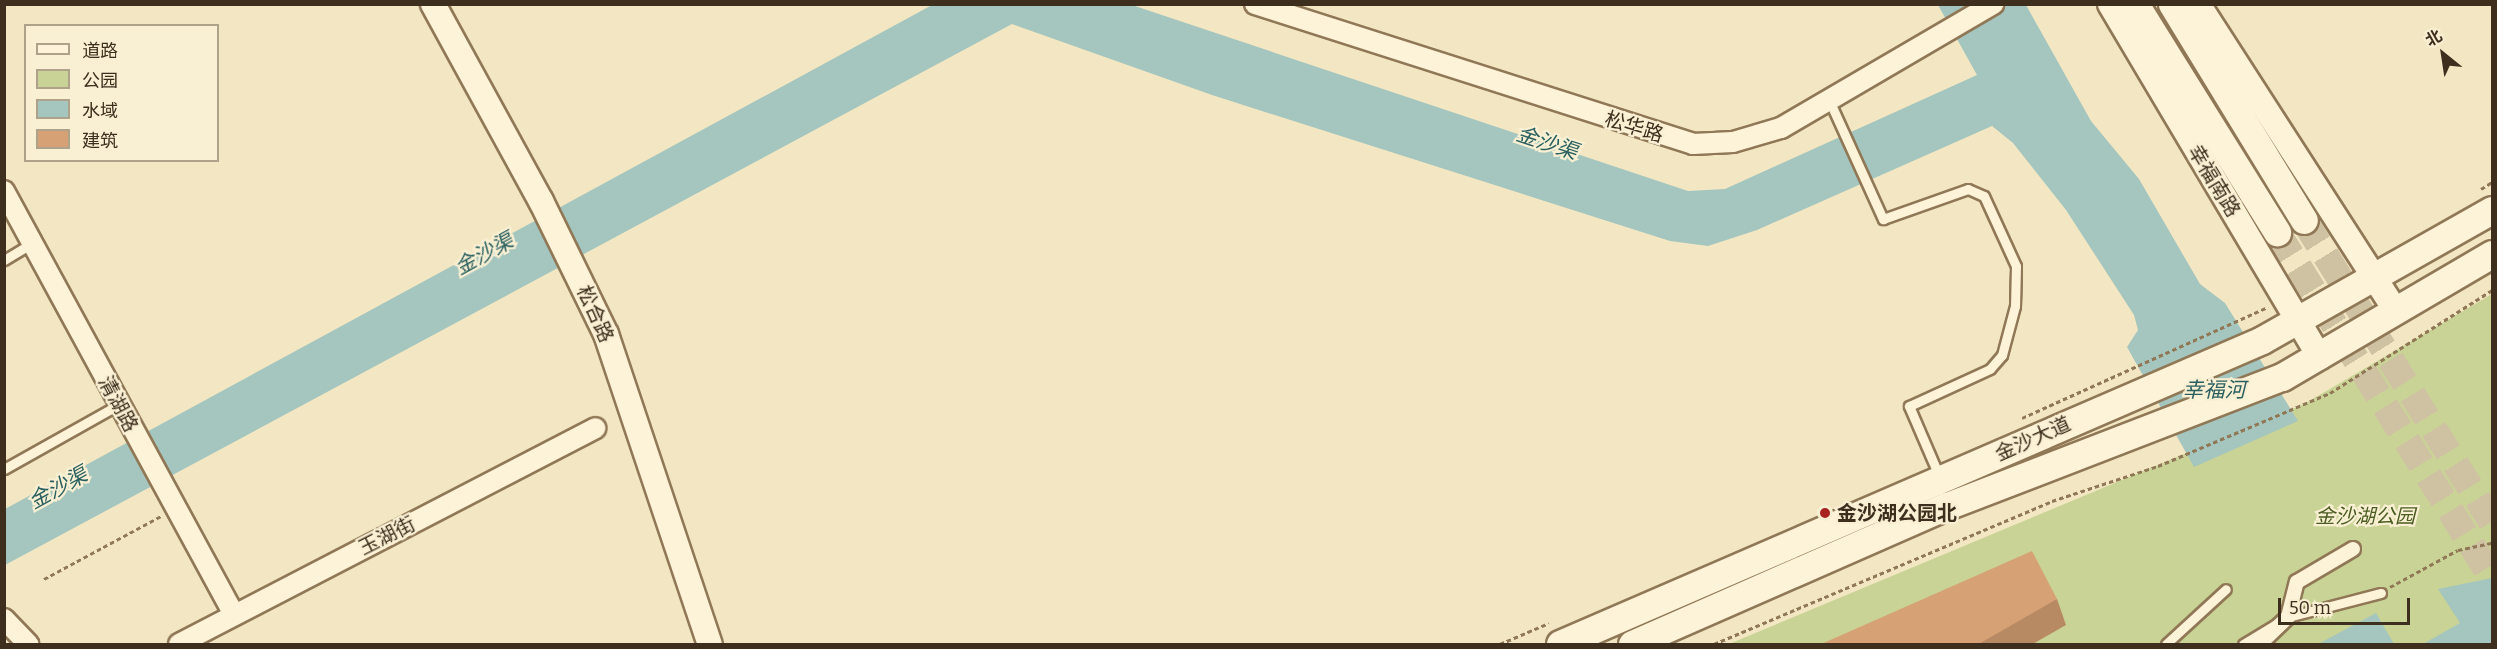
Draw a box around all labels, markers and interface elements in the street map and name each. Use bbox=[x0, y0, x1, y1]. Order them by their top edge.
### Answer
legend bbox=[24, 24, 219, 162]
north arrow bbox=[2413, 24, 2473, 84]
text: 北 bbox=[2422, 26, 2445, 50]
text: 道路 bbox=[82, 40, 118, 62]
text: 公园 bbox=[82, 70, 118, 92]
text: 水域 bbox=[82, 100, 118, 122]
street label: 松华路 bbox=[1602, 107, 1666, 147]
water label: 金沙渠 bbox=[1513, 121, 1581, 165]
text: 建筑 bbox=[82, 130, 118, 152]
street label: 幸福南路 bbox=[2183, 141, 2245, 221]
water label: 金沙渠 bbox=[450, 228, 518, 280]
street label: 松合路 bbox=[572, 282, 618, 346]
street label: 清湖路 bbox=[93, 372, 143, 436]
water label: 幸福河 bbox=[2183, 377, 2245, 403]
street label: 金沙大道 bbox=[1992, 412, 2074, 466]
water label: 金沙渠 bbox=[24, 462, 92, 514]
place label: 金沙湖公园北 bbox=[1837, 501, 1957, 525]
park label: 金沙湖公园 bbox=[2315, 504, 2415, 528]
marker: 金沙湖公园北 bbox=[1818, 506, 1832, 520]
street label: 玉湖街 bbox=[355, 512, 419, 560]
scale bar bbox=[2281, 586, 2413, 624]
text: 50 m bbox=[2289, 597, 2331, 619]

